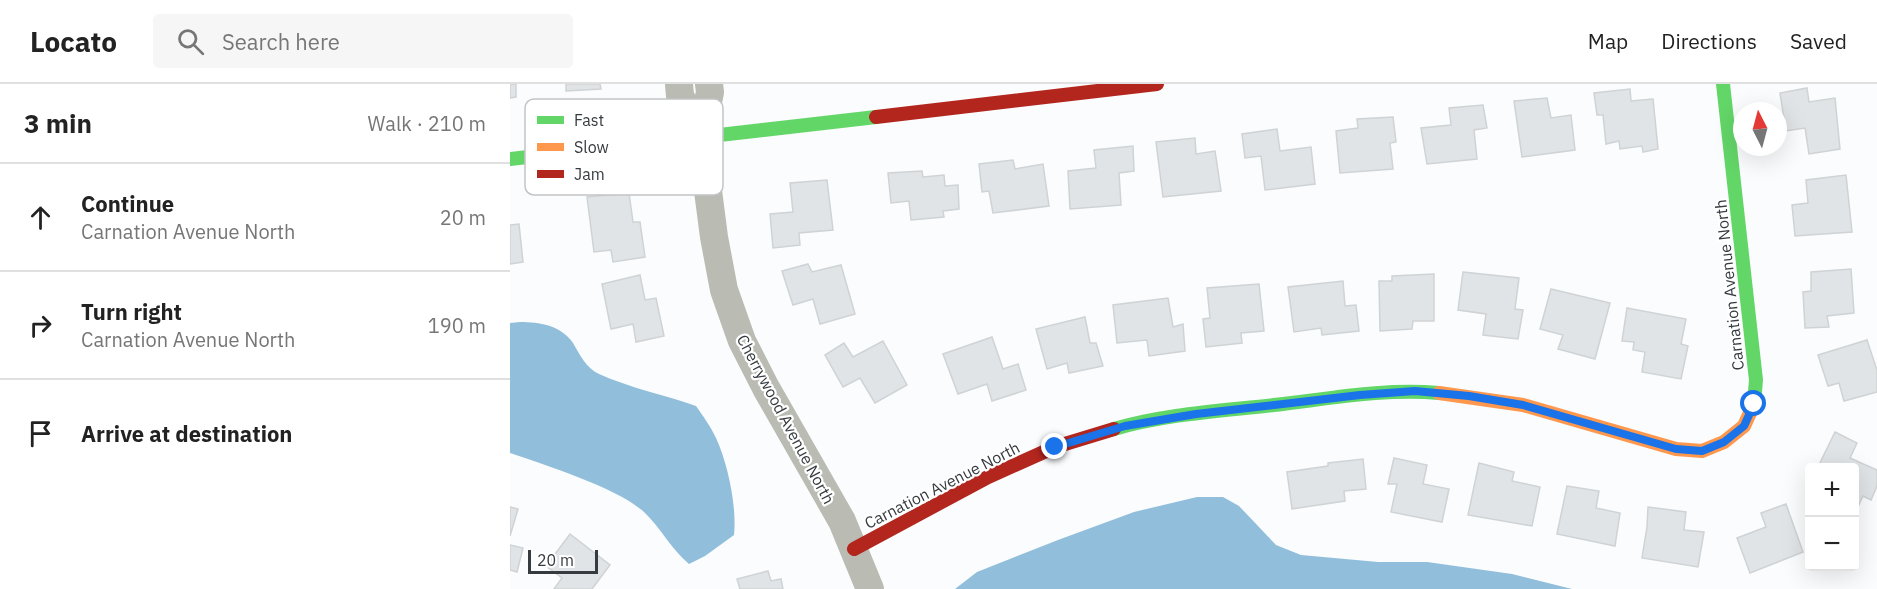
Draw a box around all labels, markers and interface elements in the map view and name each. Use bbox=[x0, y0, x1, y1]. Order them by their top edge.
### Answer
search box bbox=[153, 14, 573, 68]
text: Locato bbox=[30, 23, 117, 60]
icon: search bbox=[174, 25, 207, 58]
text: Search here bbox=[222, 27, 340, 56]
text: Map bbox=[1588, 27, 1628, 55]
text: Directions bbox=[1661, 27, 1757, 55]
text: Saved bbox=[1790, 27, 1847, 55]
legend bbox=[525, 99, 723, 195]
north arrow bbox=[1733, 102, 1787, 156]
text: 3 min bbox=[24, 106, 92, 140]
text: Walk · 210 m bbox=[368, 110, 486, 137]
text: Fast bbox=[574, 110, 604, 130]
text: Slow bbox=[574, 137, 609, 157]
text: Jam bbox=[574, 164, 605, 184]
text: Continue bbox=[81, 189, 174, 218]
street label: Carnation Avenue North bbox=[1710, 199, 1748, 371]
icon: ahead bbox=[24, 201, 57, 234]
text: 20 m bbox=[440, 204, 486, 231]
text: Carnation Avenue North bbox=[81, 218, 295, 245]
text: Turn right bbox=[81, 297, 182, 326]
icon: right bbox=[24, 309, 57, 342]
text: 190 m bbox=[428, 312, 486, 339]
text: Carnation Avenue North bbox=[81, 326, 295, 353]
street label: Cherrywood Avenue North bbox=[733, 331, 839, 507]
route start bbox=[1740, 390, 1766, 416]
icon: arrive bbox=[24, 417, 57, 450]
text: Arrive at destination bbox=[81, 419, 292, 448]
route end bbox=[1041, 433, 1067, 459]
street label: Carnation Avenue North bbox=[861, 437, 1023, 533]
map controls bbox=[1805, 463, 1859, 571]
button: + bbox=[1805, 463, 1859, 517]
button: − bbox=[1805, 517, 1859, 571]
scale bar bbox=[528, 547, 598, 574]
text: 20 m bbox=[537, 550, 574, 570]

